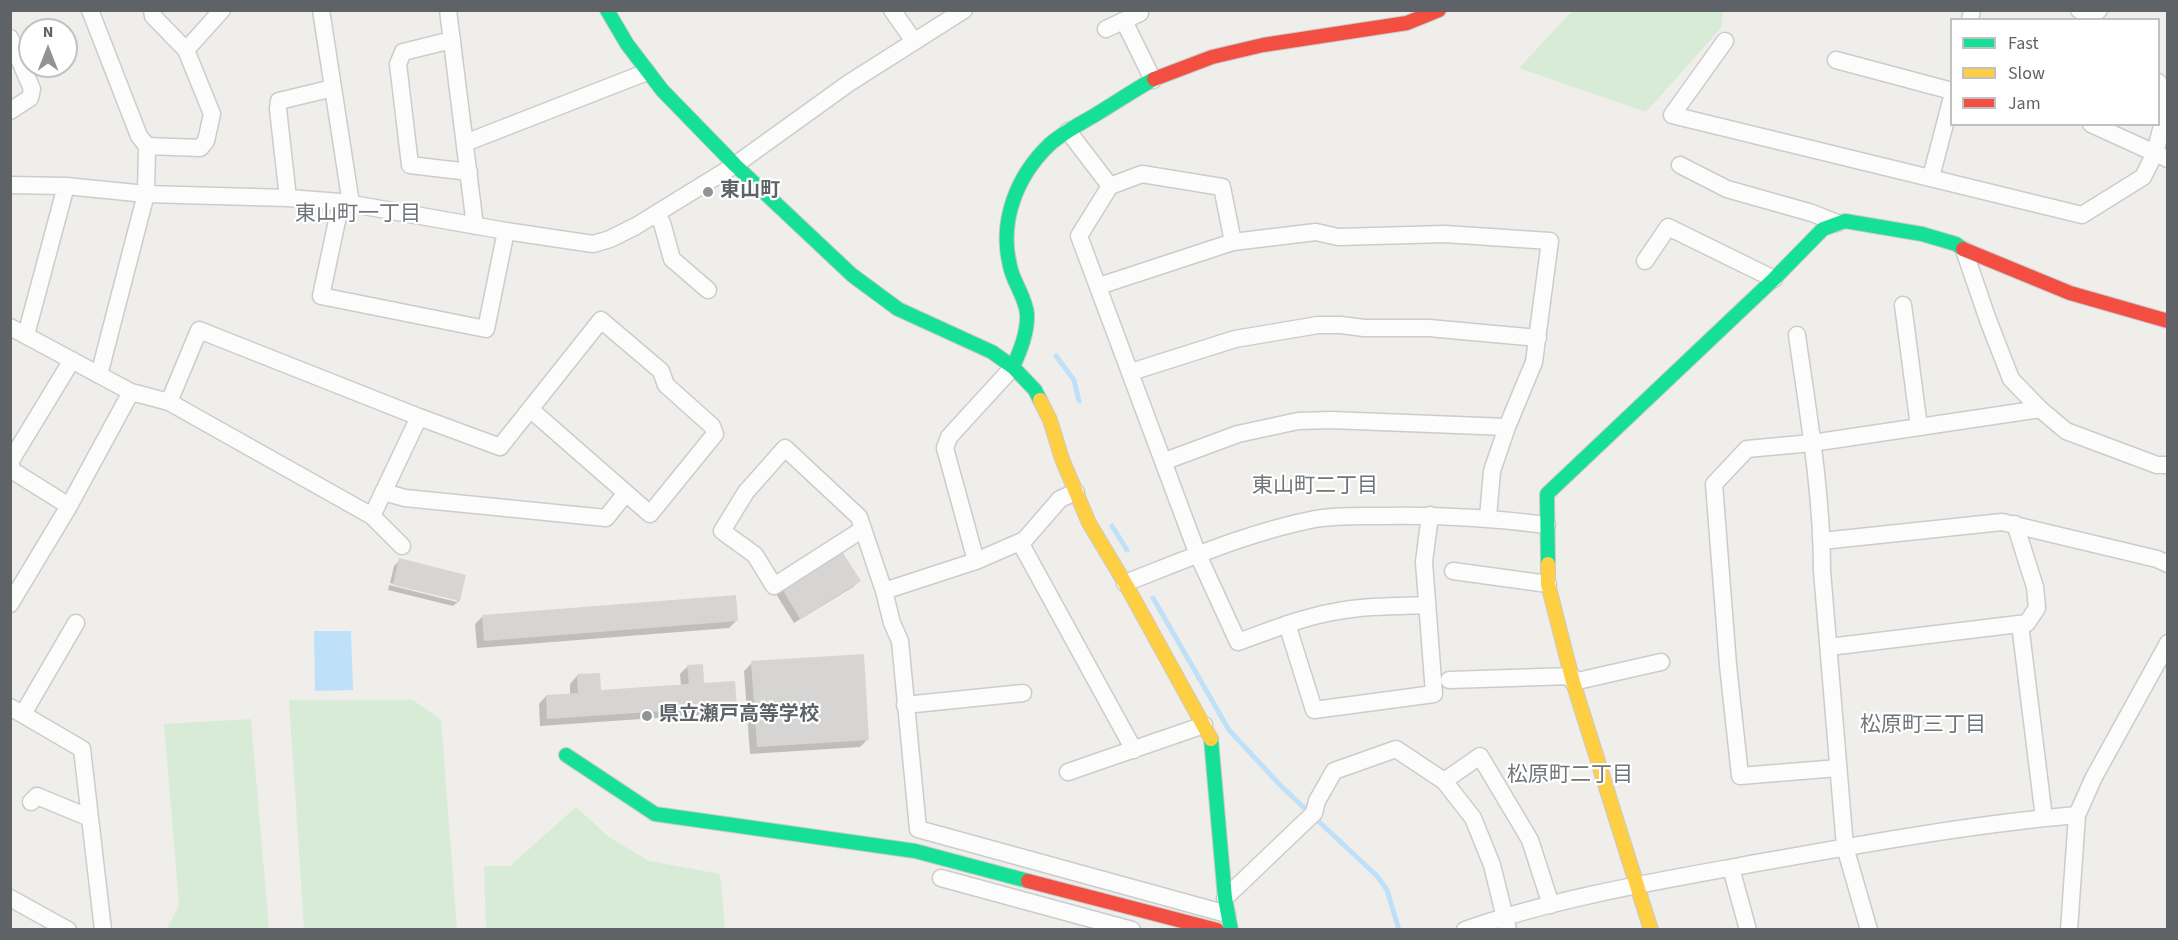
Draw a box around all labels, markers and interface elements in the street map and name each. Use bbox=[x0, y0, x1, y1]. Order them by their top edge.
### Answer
north arrow bbox=[18, 18, 78, 78]
legend bbox=[1950, 18, 2160, 126]
text: N bbox=[43, 21, 53, 43]
text: Fast bbox=[2008, 31, 2039, 56]
text: Slow bbox=[2008, 61, 2045, 86]
text: Jam bbox=[2008, 91, 2041, 116]
place label: 東山町 bbox=[720, 180, 780, 204]
marker: 東山町 bbox=[701, 185, 715, 199]
district label: 東山町一丁目 bbox=[295, 202, 421, 228]
district label: 東山町二丁目 bbox=[1252, 474, 1378, 500]
place label: 県立瀬戸高等学校 bbox=[659, 704, 819, 728]
marker: 県立瀬戸高等学校 bbox=[640, 709, 654, 723]
district label: 松原町三丁目 bbox=[1860, 713, 1986, 739]
district label: 松原町二丁目 bbox=[1507, 763, 1633, 789]

